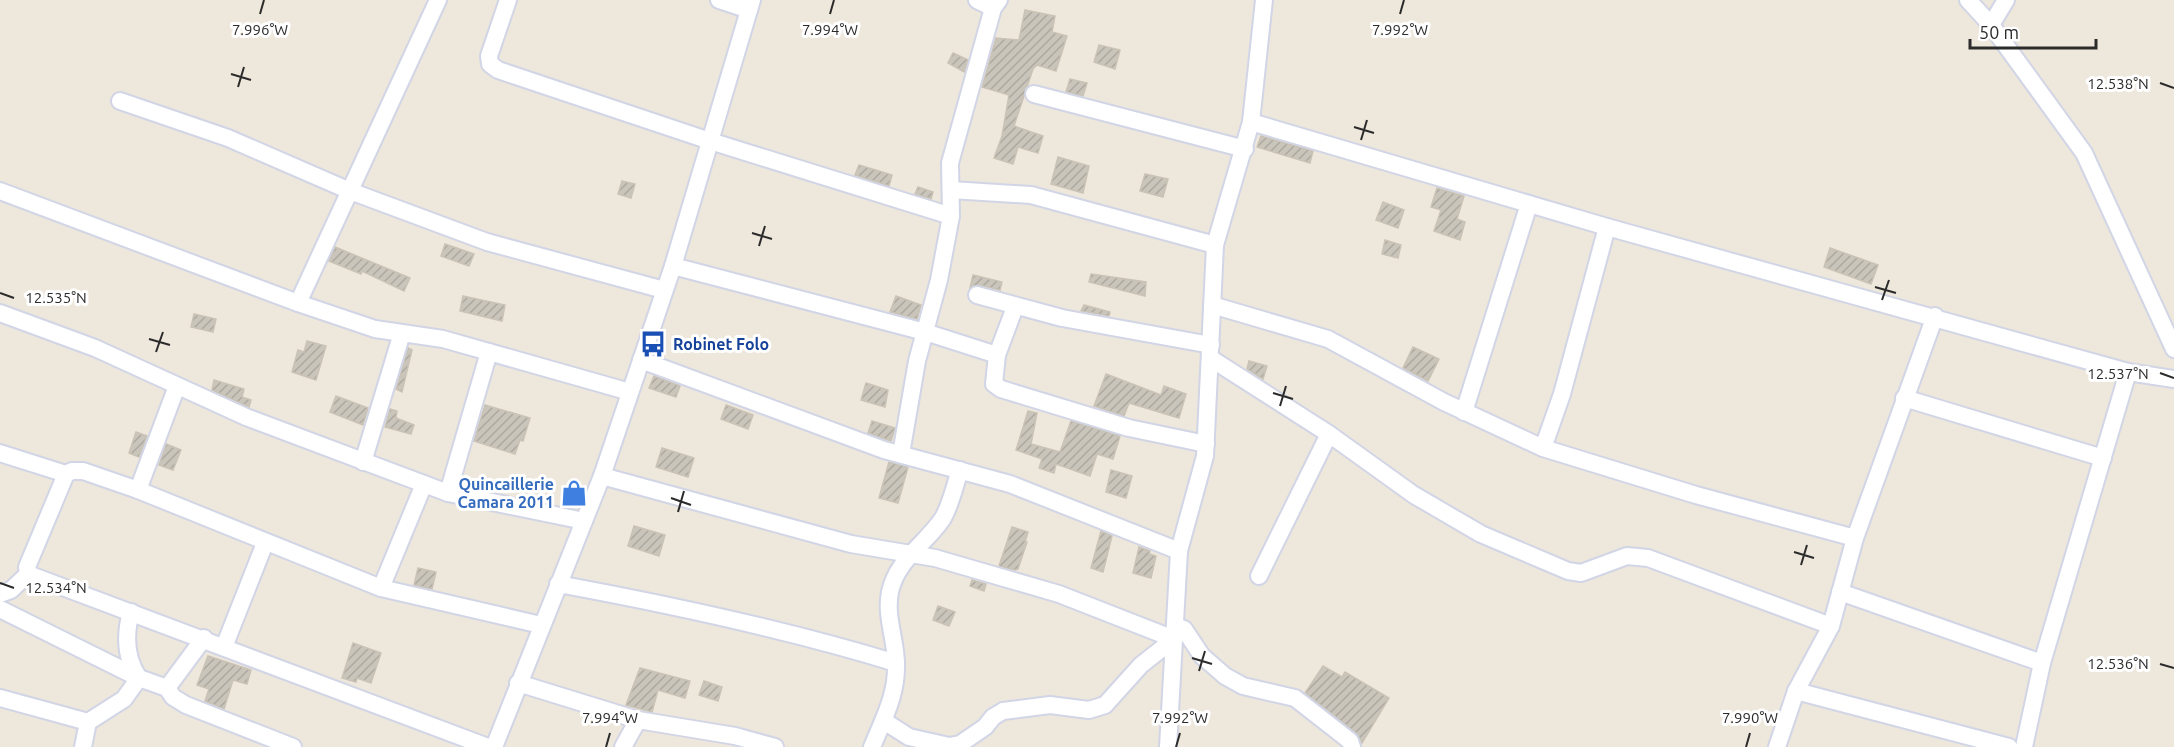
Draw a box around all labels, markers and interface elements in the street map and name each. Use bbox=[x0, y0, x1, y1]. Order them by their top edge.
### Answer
scale bar bbox=[1970, 12, 2096, 50]
text: 7.996°W bbox=[232, 21, 288, 38]
text: 7.994°W bbox=[802, 21, 858, 38]
text: 7.992°W bbox=[1372, 21, 1428, 38]
text: 50 m bbox=[1979, 22, 2019, 42]
text: 12.538°N bbox=[2087, 75, 2149, 92]
text: 12.535°N bbox=[25, 289, 87, 306]
bus stop icon: Robinet Folo bbox=[638, 329, 668, 359]
place label: Robinet Folo bbox=[673, 335, 769, 353]
text: 12.537°N bbox=[2087, 365, 2149, 382]
place label: Quincaillerie Camara 2011 bbox=[457, 475, 554, 511]
shop icon: Quincaillerie Camara 2011 bbox=[559, 478, 589, 508]
text: 12.534°N bbox=[25, 579, 87, 596]
text: 12.536°N bbox=[2087, 655, 2149, 672]
text: 7.994°W bbox=[582, 709, 638, 726]
text: 7.992°W bbox=[1152, 709, 1208, 726]
text: 7.990°W bbox=[1722, 709, 1778, 726]

